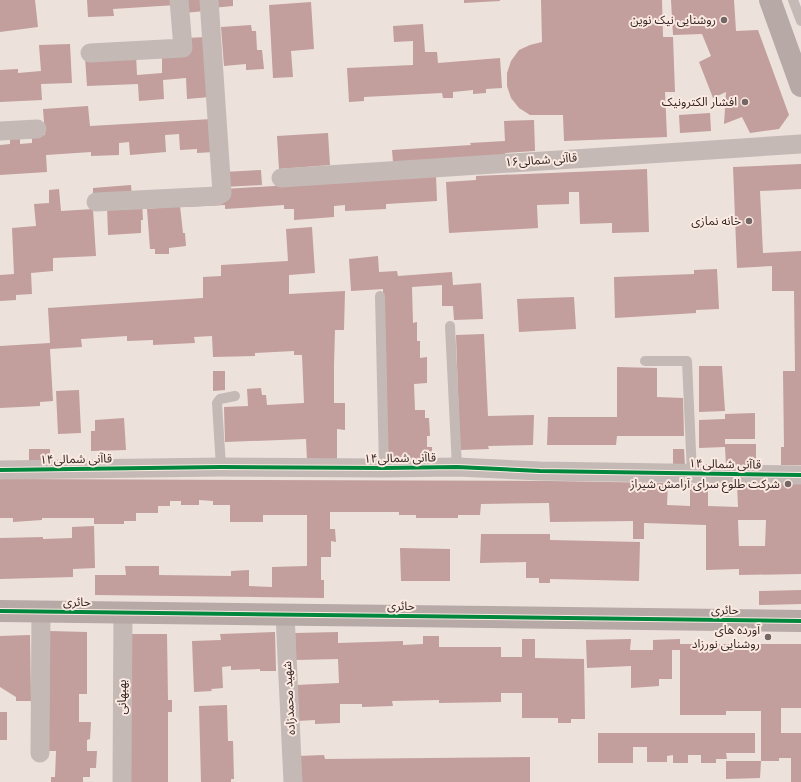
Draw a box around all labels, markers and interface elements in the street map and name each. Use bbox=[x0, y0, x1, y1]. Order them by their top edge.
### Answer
place label: روشنایی نیک نوین bbox=[630, 13, 716, 27]
marker: روشنایی نیک نوین bbox=[719, 15, 729, 25]
place label: افشار الکترونیک bbox=[662, 95, 737, 109]
marker: افشار الکترونیک bbox=[740, 97, 750, 107]
street label: قاآنی شمالی۱۶ bbox=[504, 150, 578, 170]
place label: خانه نمازی bbox=[691, 214, 741, 228]
marker: خانه نمازی bbox=[744, 216, 754, 226]
street label: قاآنی شمالی۱۴ bbox=[364, 450, 436, 466]
street label: قاآنی شمالی۱۴ bbox=[40, 451, 112, 467]
street label: قاآنی شمالی۱۴ bbox=[689, 456, 761, 472]
place label: شرکت طلوع سرای آرامش شیراز bbox=[629, 477, 780, 493]
marker: شرکت طلوع سرای آرامش شیراز bbox=[783, 479, 793, 489]
street label: حائری bbox=[63, 595, 91, 609]
street label: حائری bbox=[387, 599, 415, 613]
street label: حائری bbox=[711, 603, 739, 617]
place label: آورده های روشنایی نورزاد bbox=[692, 623, 760, 651]
marker: آورده های روشنایی نورزاد bbox=[763, 632, 773, 642]
street label: شهید محمدزاده bbox=[280, 661, 298, 735]
street label: بهبهانی bbox=[115, 679, 129, 715]

